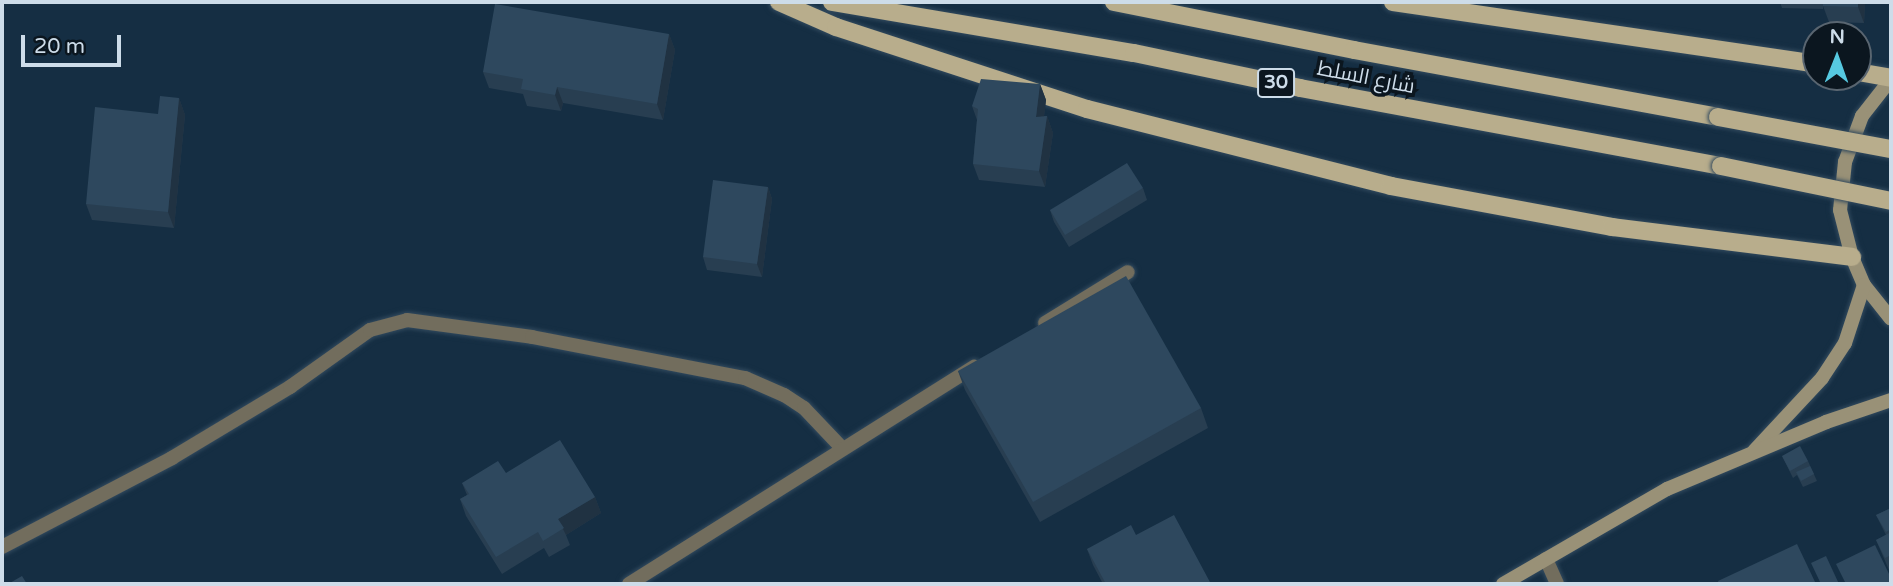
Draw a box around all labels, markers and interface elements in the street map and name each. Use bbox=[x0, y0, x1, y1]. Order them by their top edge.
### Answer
scale bar bbox=[24, 21, 124, 65]
north arrow bbox=[1802, 21, 1872, 91]
text: N bbox=[1830, 26, 1845, 48]
text: 20 m bbox=[34, 34, 85, 59]
street label: شارع السلط bbox=[1315, 56, 1417, 100]
road number: 30 bbox=[1257, 68, 1295, 99]

